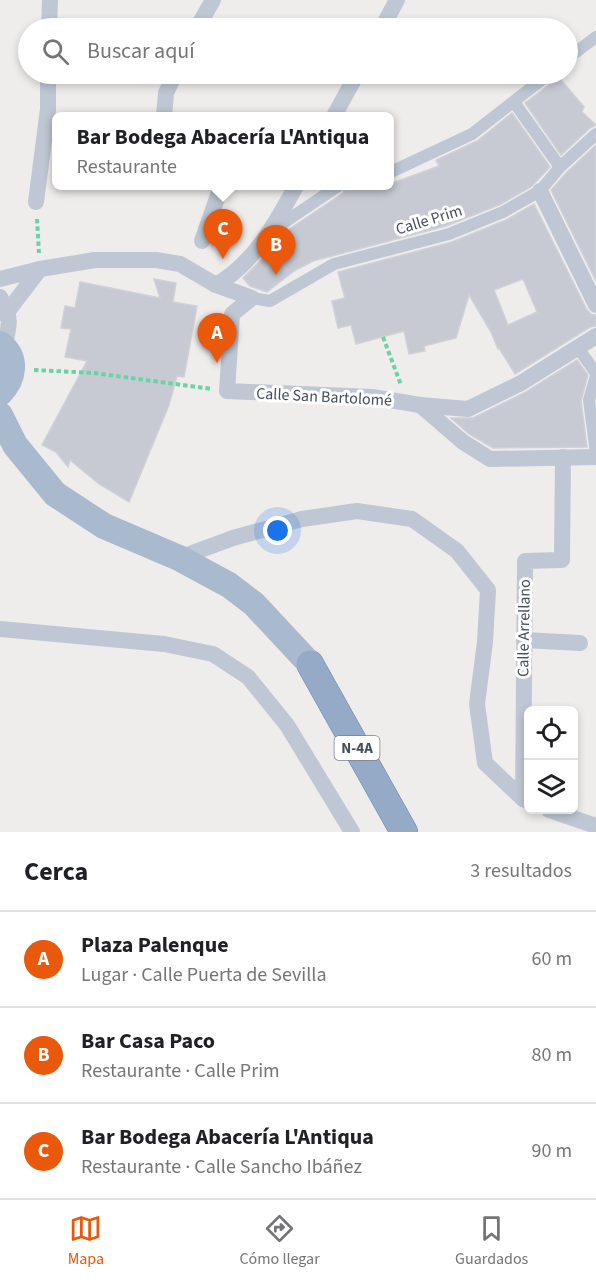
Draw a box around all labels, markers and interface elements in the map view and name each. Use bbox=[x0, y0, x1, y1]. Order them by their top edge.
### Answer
search box bbox=[18, 18, 578, 84]
icon: search bbox=[39, 35, 72, 68]
text: Buscar aquí bbox=[87, 35, 195, 67]
popup bbox=[52, 112, 394, 190]
text: Bar Bodega Abacería L'Antiqua bbox=[77, 121, 369, 153]
text: Restaurante bbox=[77, 153, 177, 181]
street label: Calle Prim bbox=[393, 199, 465, 241]
pin: C bbox=[204, 210, 242, 259]
pin: B bbox=[256, 226, 296, 275]
pin: A bbox=[198, 314, 236, 363]
street label: Calle San Bartolomé bbox=[256, 382, 392, 412]
your location bbox=[263, 516, 292, 545]
street label: Calle Arrellano bbox=[512, 579, 536, 677]
map controls bbox=[524, 706, 578, 814]
button: locate bbox=[524, 706, 578, 760]
road number: N-4A bbox=[334, 736, 380, 760]
button: layers bbox=[524, 760, 578, 814]
text: Cerca bbox=[24, 853, 88, 890]
text: 3 resultados bbox=[470, 857, 572, 885]
text: Plaza Palenque bbox=[81, 929, 229, 961]
text: A bbox=[38, 945, 49, 973]
text: 60 m bbox=[532, 945, 572, 973]
text: Lugar · Calle Puerta de Sevilla bbox=[81, 961, 327, 989]
text: Bar Casa Paco bbox=[81, 1025, 215, 1057]
text: B bbox=[37, 1041, 50, 1069]
text: 80 m bbox=[532, 1041, 572, 1069]
text: Restaurante · Calle Prim bbox=[81, 1057, 280, 1085]
text: Bar Bodega Abacería L'Antiqua bbox=[81, 1121, 374, 1153]
text: C bbox=[38, 1137, 49, 1165]
text: 90 m bbox=[532, 1137, 572, 1165]
text: Restaurante · Calle Sancho Ibáñez bbox=[81, 1153, 362, 1181]
tab: Mapa bbox=[68, 1212, 104, 1270]
tab: Cómo llegar bbox=[239, 1212, 320, 1270]
tab: Guardados bbox=[455, 1212, 528, 1270]

